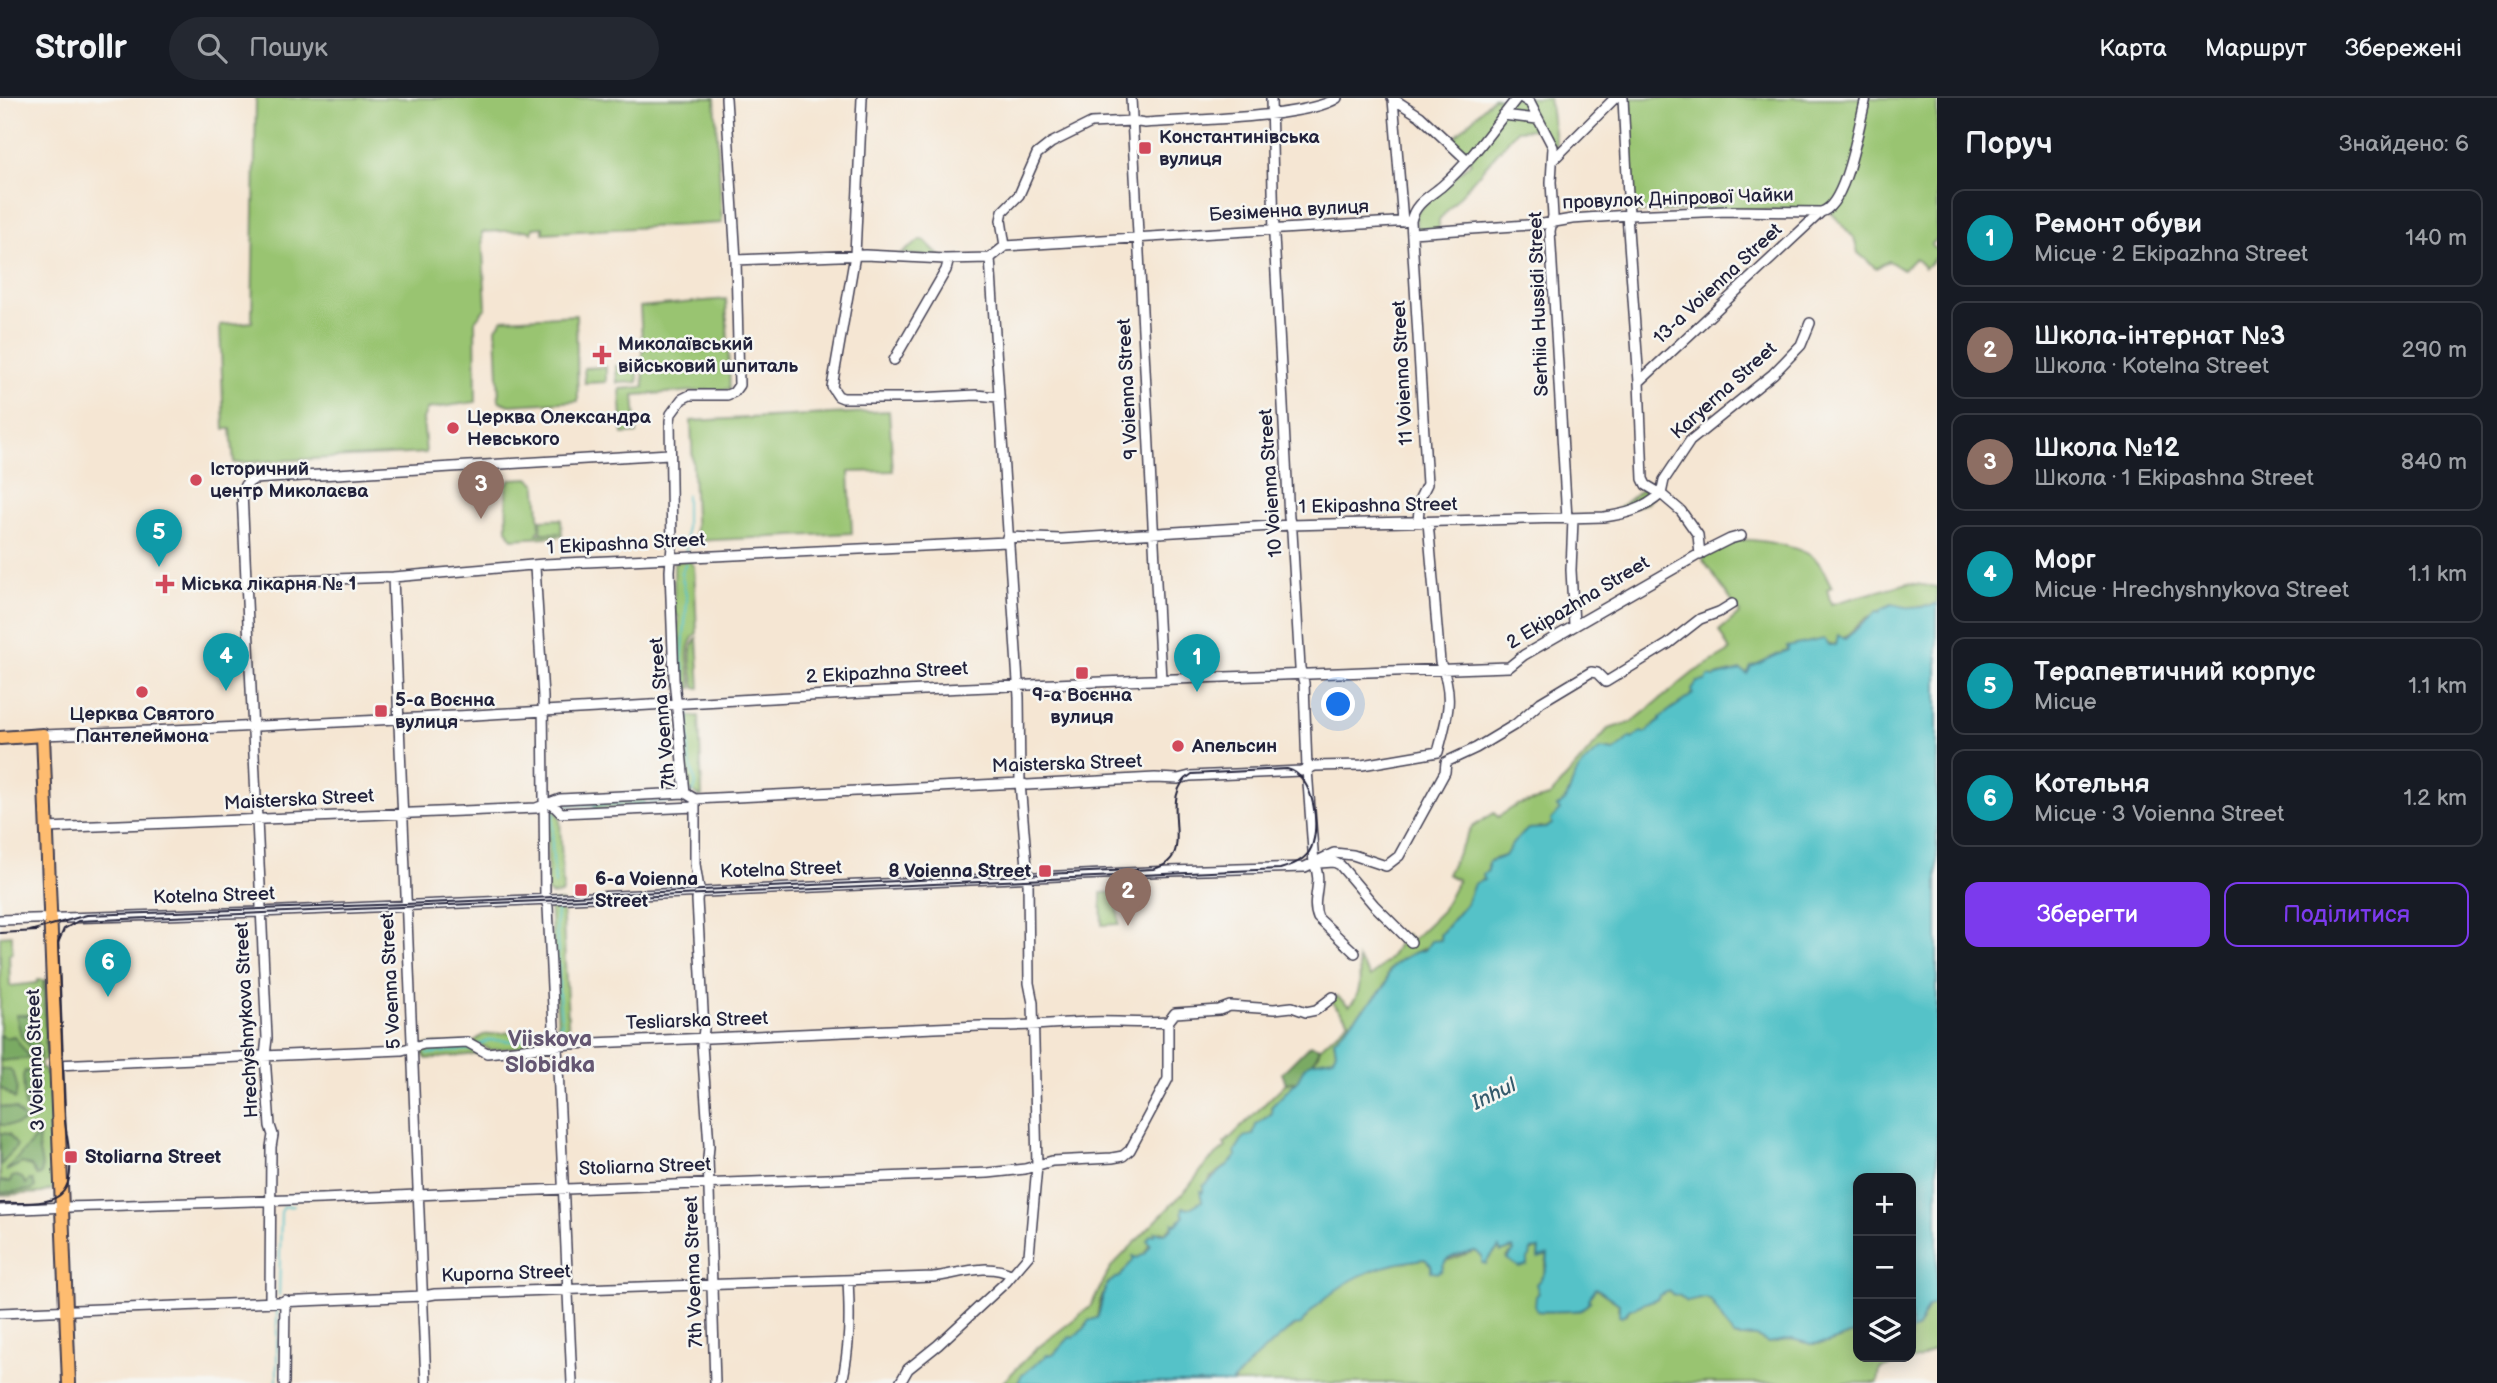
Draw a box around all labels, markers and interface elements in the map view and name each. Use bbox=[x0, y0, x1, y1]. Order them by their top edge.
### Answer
search box bbox=[169, 17, 659, 80]
text: Strollr bbox=[35, 28, 127, 68]
icon: search bbox=[193, 29, 231, 67]
text: Пошук bbox=[249, 33, 328, 64]
text: Карта bbox=[2099, 34, 2167, 63]
text: Маршрут bbox=[2205, 34, 2307, 63]
text: Збережені bbox=[2345, 34, 2462, 63]
place label: Константинівська вулиця bbox=[1159, 126, 1321, 171]
text: Поруч bbox=[1965, 126, 2053, 162]
text: Знайдено: 6 bbox=[2339, 130, 2469, 158]
marker: Константинівська вулиця bbox=[1137, 140, 1153, 156]
street label: провулок Дніпрової Чайки bbox=[1562, 183, 1794, 215]
street label: Безіменна вулиця bbox=[1208, 195, 1370, 227]
text: Ремонт обуви bbox=[2034, 209, 2202, 240]
street label: Serhiia Hussidi Street bbox=[1524, 211, 1554, 397]
street label: 13-a Voienna Street bbox=[1649, 218, 1787, 349]
text: 1 bbox=[1985, 224, 1995, 252]
text: 140 m bbox=[2405, 224, 2467, 252]
text: Місце · 2 Ekipazhna Street bbox=[2034, 240, 2308, 268]
street label: 11 Voienna Street bbox=[1388, 300, 1418, 446]
street label: 9 Voienna Street bbox=[1113, 318, 1143, 460]
text: Школа-інтернат №3 bbox=[2034, 321, 2285, 352]
place label: Миколаївський військовий шпиталь bbox=[618, 333, 798, 378]
text: 2 bbox=[1983, 336, 1997, 364]
text: 290 m bbox=[2401, 336, 2467, 364]
street label: Karyerna Street bbox=[1666, 337, 1782, 445]
marker: Миколаївський військовий шпиталь bbox=[592, 345, 612, 365]
text: Школа · Kotelna Street bbox=[2034, 352, 2269, 380]
place label: Церква Олександра Невського bbox=[467, 406, 652, 451]
street label: 10 Voienna Street bbox=[1254, 408, 1288, 558]
marker: Церква Олександра Невського bbox=[445, 420, 461, 436]
text: Школа №12 bbox=[2034, 433, 2180, 464]
text: 3 bbox=[1983, 448, 1997, 476]
text: 840 m bbox=[2401, 448, 2467, 476]
place label: Історичний центр Миколаєва bbox=[210, 458, 369, 503]
pin: 3 bbox=[458, 461, 504, 519]
text: Школа · 1 Ekipashna Street bbox=[2034, 464, 2314, 492]
marker: Історичний центр Миколаєва bbox=[188, 472, 204, 488]
street label: 1 Ekipashna Street bbox=[1298, 493, 1458, 519]
pin: 5 bbox=[136, 509, 182, 567]
street label: 1 Ekipashna Street bbox=[546, 528, 706, 560]
text: Морг bbox=[2034, 545, 2096, 576]
street label: 2 Ekipazhna Street bbox=[1502, 551, 1654, 655]
text: 4 bbox=[1983, 560, 1997, 588]
text: 1.1 km bbox=[2408, 560, 2467, 588]
place label: Міська лікарня № 1 bbox=[181, 573, 356, 596]
marker: Міська лікарня № 1 bbox=[155, 574, 175, 594]
text: Місце · Hrechyshnykova Street bbox=[2034, 576, 2349, 604]
pin: 4 bbox=[203, 633, 249, 691]
pin: 1 bbox=[1174, 634, 1220, 692]
street label: 7th Voenna Street bbox=[645, 636, 681, 790]
street label: 2 Ekipazhna Street bbox=[805, 657, 969, 689]
text: Терапевтичний корпус bbox=[2034, 657, 2316, 688]
marker: 9-а Воєнна вулиця bbox=[1074, 665, 1090, 681]
text: 5 bbox=[1983, 672, 1997, 700]
text: 1.1 km bbox=[2408, 672, 2467, 700]
marker: Церква Святого Пантелеймона bbox=[134, 684, 150, 700]
place label: 9-а Воєнна вулиця bbox=[1032, 684, 1133, 729]
your location bbox=[1321, 687, 1355, 721]
text: Місце bbox=[2034, 688, 2097, 716]
place label: 5-а Воєнна вулиця bbox=[395, 689, 496, 734]
place label: Церква Святого Пантелеймона bbox=[70, 703, 214, 748]
marker: 5-а Воєнна вулиця bbox=[373, 703, 389, 719]
place label: Апельсин bbox=[1191, 735, 1277, 758]
marker: Апельсин bbox=[1170, 738, 1186, 754]
street label: Maisterska Street bbox=[991, 750, 1143, 778]
text: Котельня bbox=[2034, 769, 2150, 800]
text: 6 bbox=[1983, 784, 1997, 812]
text: 1.2 km bbox=[2404, 784, 2467, 812]
street label: Maisterska Street bbox=[223, 785, 375, 815]
text: Місце · 3 Voienna Street bbox=[2034, 800, 2284, 828]
street label: Kotelna Street bbox=[720, 856, 842, 884]
place label: 8 Voienna Street bbox=[888, 860, 1032, 883]
marker: 8 Voienna Street bbox=[1037, 863, 1053, 879]
place label: 6-a Voienna Street bbox=[595, 868, 698, 913]
pin: 2 bbox=[1105, 868, 1151, 926]
street label: Kotelna Street bbox=[153, 882, 275, 910]
marker: 6-a Voienna Street bbox=[573, 882, 589, 898]
button: Зберегти bbox=[1965, 882, 2210, 947]
button: Поділитися bbox=[2224, 882, 2469, 947]
street label: 5 Voenna Street bbox=[376, 912, 406, 1050]
street label: Hrechyshnykova Street bbox=[230, 921, 264, 1119]
pin: 6 bbox=[85, 939, 131, 997]
street label: 3 Voienna Street bbox=[22, 988, 50, 1131]
street label: Tesliarska Street bbox=[625, 1007, 769, 1035]
district label: Viiskova Slobidka bbox=[505, 1025, 595, 1079]
water label: Inhul bbox=[1467, 1072, 1521, 1116]
place label: Stoliarna Street bbox=[85, 1146, 222, 1169]
marker: Stoliarna Street bbox=[63, 1149, 79, 1165]
street label: Stoliarna Street bbox=[579, 1153, 712, 1181]
map controls bbox=[1853, 1173, 1916, 1362]
button: + bbox=[1853, 1173, 1916, 1236]
street label: 7th Voenna Street bbox=[680, 1196, 708, 1348]
button: − bbox=[1853, 1236, 1916, 1299]
street label: Kuporna Street bbox=[441, 1260, 571, 1288]
button: layers bbox=[1853, 1299, 1916, 1362]

